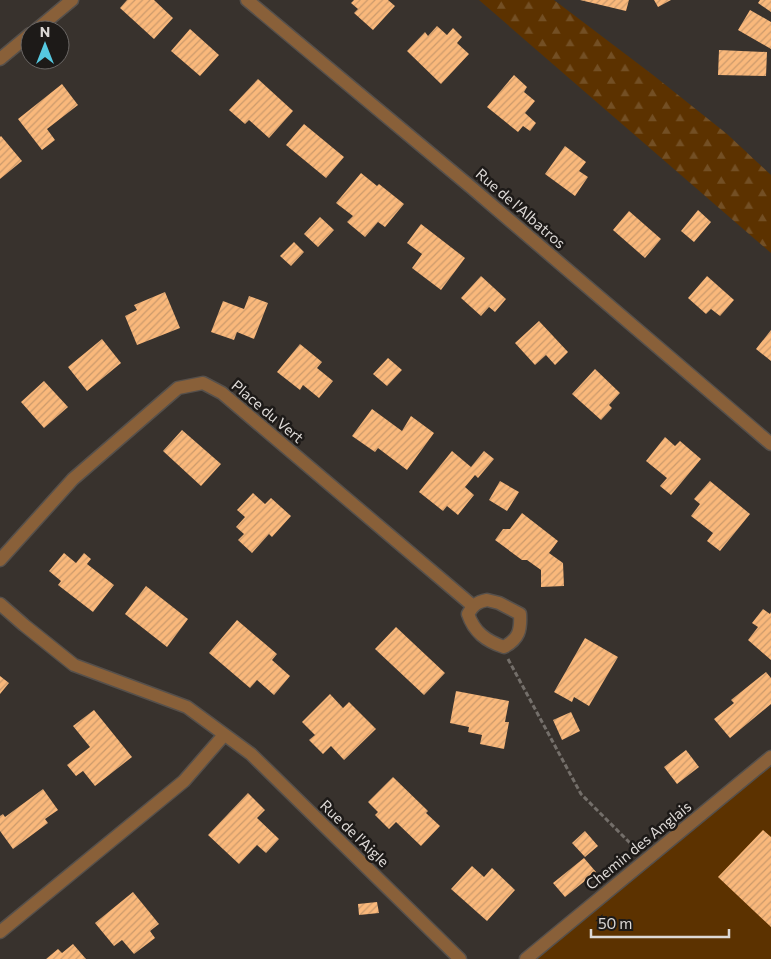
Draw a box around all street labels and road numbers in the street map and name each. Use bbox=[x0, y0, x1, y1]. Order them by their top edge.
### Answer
street label: Rue de l'Albatros bbox=[472, 164, 570, 252]
street label: Place du Vert bbox=[228, 376, 308, 446]
street label: Rue de l'Aigle bbox=[317, 796, 393, 870]
street label: Chemin des Anglais bbox=[581, 797, 695, 893]

